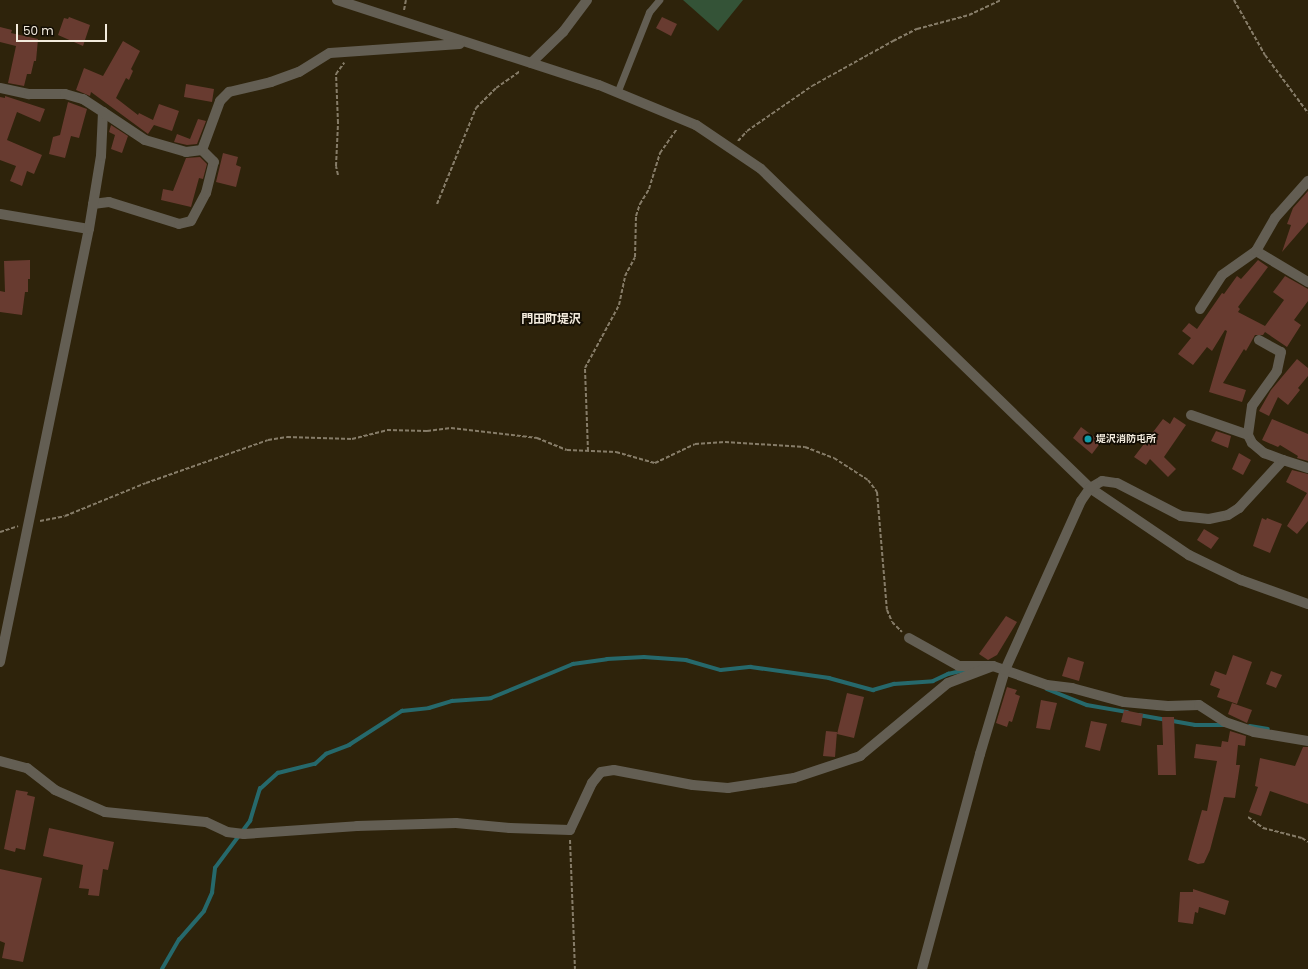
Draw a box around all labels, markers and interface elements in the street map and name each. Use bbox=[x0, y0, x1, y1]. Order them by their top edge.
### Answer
scale bar bbox=[18, 16, 109, 42]
text: 50 m bbox=[23, 22, 54, 39]
district label: 門田町堤沢 bbox=[521, 312, 581, 326]
place label: 堤沢消防屯所 bbox=[1096, 433, 1156, 445]
marker: 堤沢消防屯所 bbox=[1083, 434, 1093, 444]

